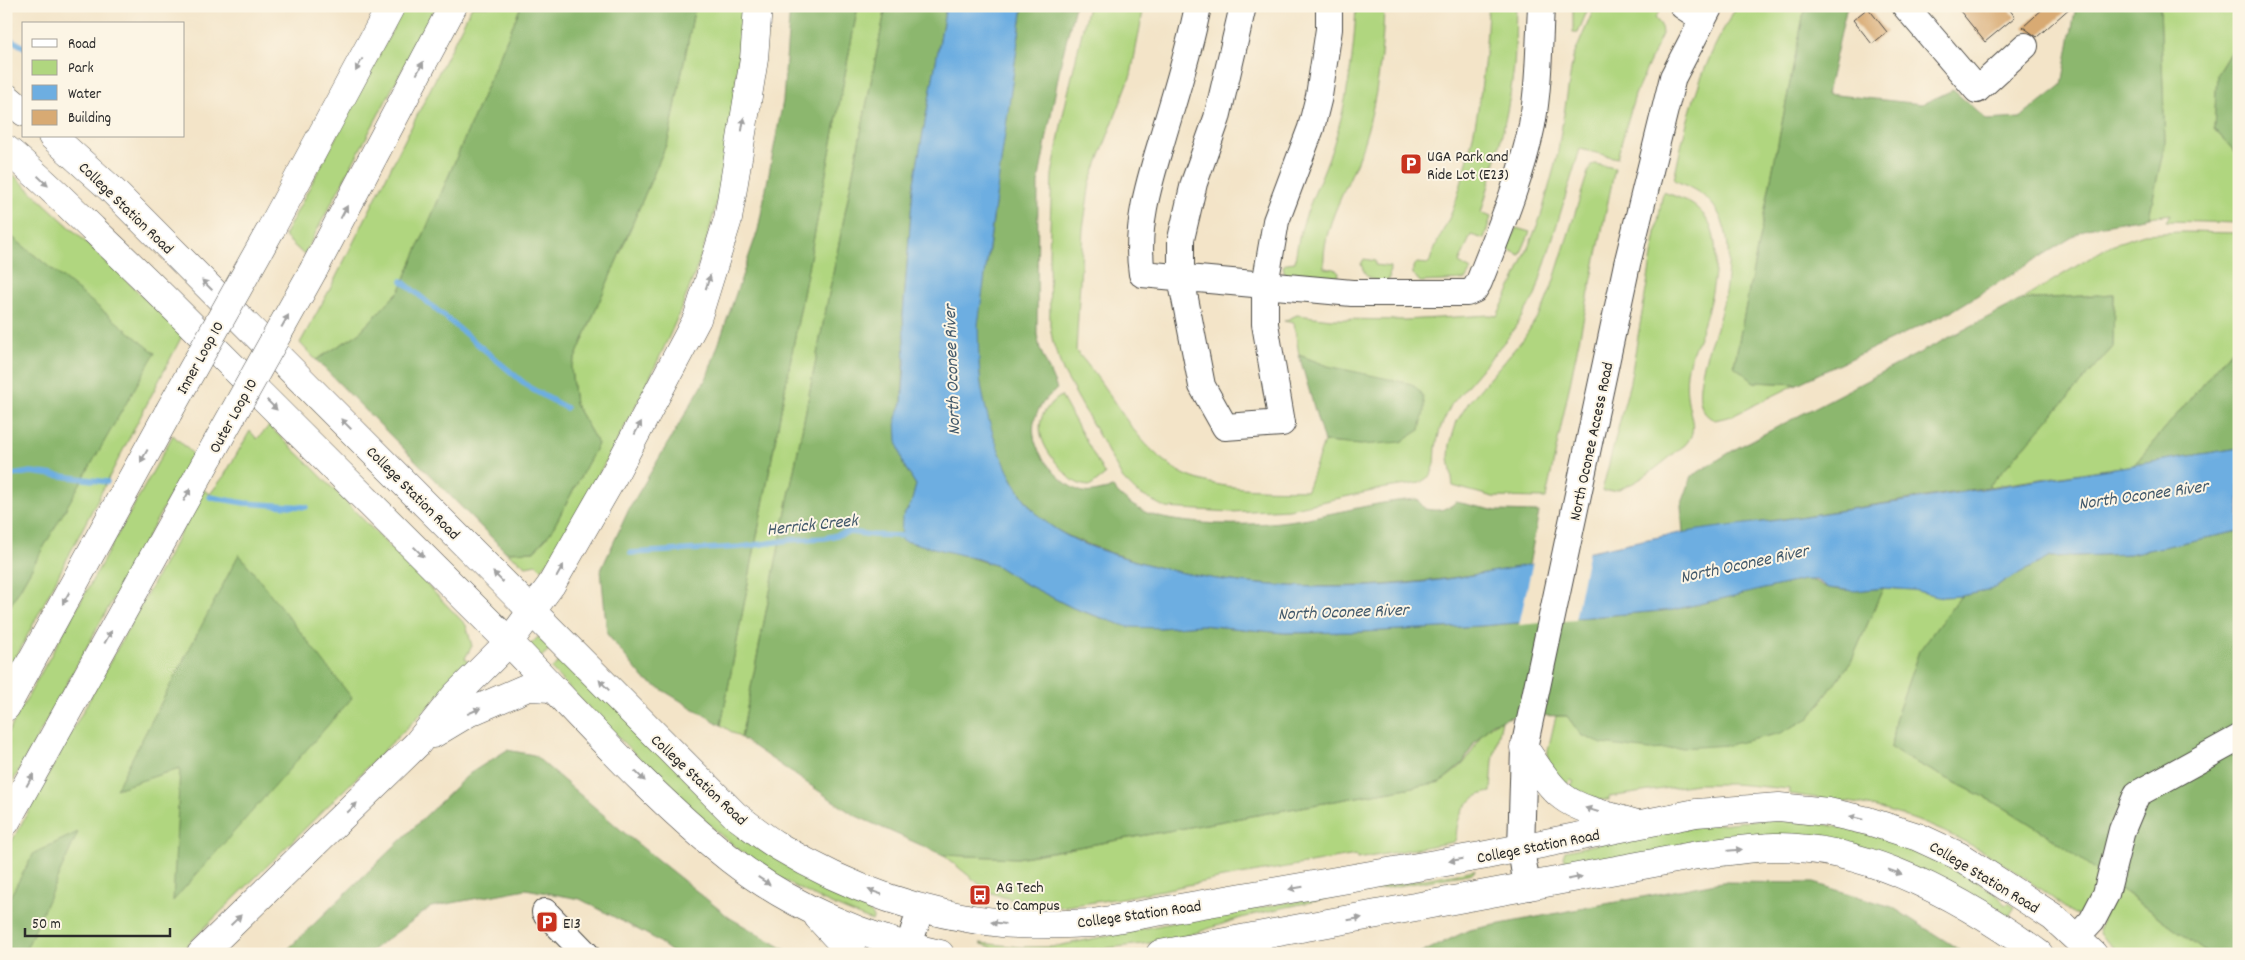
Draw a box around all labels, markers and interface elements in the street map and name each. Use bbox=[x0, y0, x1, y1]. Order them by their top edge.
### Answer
legend bbox=[22, 22, 185, 138]
text: Road bbox=[68, 34, 96, 56]
text: Park bbox=[68, 58, 94, 80]
one-way arrow bbox=[355, 58, 364, 71]
one-way arrow bbox=[416, 61, 424, 76]
text: Water bbox=[68, 84, 102, 106]
text: Building bbox=[68, 108, 111, 130]
one-way arrow bbox=[740, 116, 748, 132]
place label: UGA Park and Ride Lot (E23) bbox=[1427, 146, 1509, 187]
parking icon: UGA Park and Ride Lot (E23) bbox=[1399, 152, 1423, 176]
street label: College Station Road bbox=[72, 157, 178, 260]
one-way arrow bbox=[37, 175, 49, 187]
one-way arrow bbox=[340, 205, 348, 219]
one-way arrow bbox=[705, 275, 713, 290]
one-way arrow bbox=[201, 279, 213, 291]
water label: North Oconee River bbox=[939, 302, 968, 436]
one-way arrow bbox=[281, 313, 289, 328]
street label: Inner Loop 10 bbox=[172, 317, 231, 399]
street label: North Oconee Access Road bbox=[1564, 360, 1620, 523]
street label: Outer Loop 10 bbox=[204, 374, 264, 458]
one-way arrow bbox=[266, 399, 278, 411]
one-way arrow bbox=[340, 419, 352, 431]
one-way arrow bbox=[634, 422, 643, 435]
street label: College Station Road bbox=[360, 442, 464, 546]
one-way arrow bbox=[140, 448, 148, 463]
water label: North Oconee River bbox=[2077, 475, 2212, 518]
one-way arrow bbox=[183, 488, 191, 503]
water label: Herrick Creek bbox=[766, 509, 861, 544]
water label: North Oconee River bbox=[1678, 539, 1813, 591]
one-way arrow bbox=[412, 546, 424, 558]
one-way arrow bbox=[555, 564, 564, 577]
one-way arrow bbox=[492, 571, 504, 583]
one-way arrow bbox=[62, 591, 70, 605]
water label: North Oconee River bbox=[1277, 599, 1411, 628]
one-way arrow bbox=[104, 630, 112, 645]
one-way arrow bbox=[599, 679, 611, 691]
one-way arrow bbox=[467, 706, 481, 714]
street label: College Station Road bbox=[645, 730, 752, 832]
one-way arrow bbox=[634, 770, 646, 782]
one-way arrow bbox=[25, 773, 34, 786]
one-way arrow bbox=[346, 802, 358, 814]
one-way arrow bbox=[1584, 805, 1599, 813]
one-way arrow bbox=[1848, 814, 1863, 822]
street label: College Station Road bbox=[1475, 824, 1602, 871]
street label: College Station Road bbox=[1924, 836, 2043, 920]
one-way arrow bbox=[1728, 846, 1744, 854]
one-way arrow bbox=[1447, 857, 1463, 865]
one-way arrow bbox=[1887, 869, 1902, 876]
one-way arrow bbox=[1568, 874, 1584, 882]
one-way arrow bbox=[757, 876, 770, 886]
place label: AG Tech to Campus bbox=[996, 877, 1060, 918]
bus stop icon: AG Tech to Campus bbox=[968, 883, 992, 907]
one-way arrow bbox=[1287, 885, 1303, 893]
one-way arrow bbox=[867, 888, 882, 896]
street label: College Station Road bbox=[1076, 895, 1203, 936]
scale bar bbox=[25, 905, 170, 937]
parking icon: E13 bbox=[535, 910, 559, 934]
place label: E13 bbox=[563, 913, 581, 936]
text: 50 m bbox=[32, 914, 61, 936]
one-way arrow bbox=[230, 914, 242, 926]
one-way arrow bbox=[1347, 914, 1363, 922]
one-way arrow bbox=[990, 918, 1006, 926]

